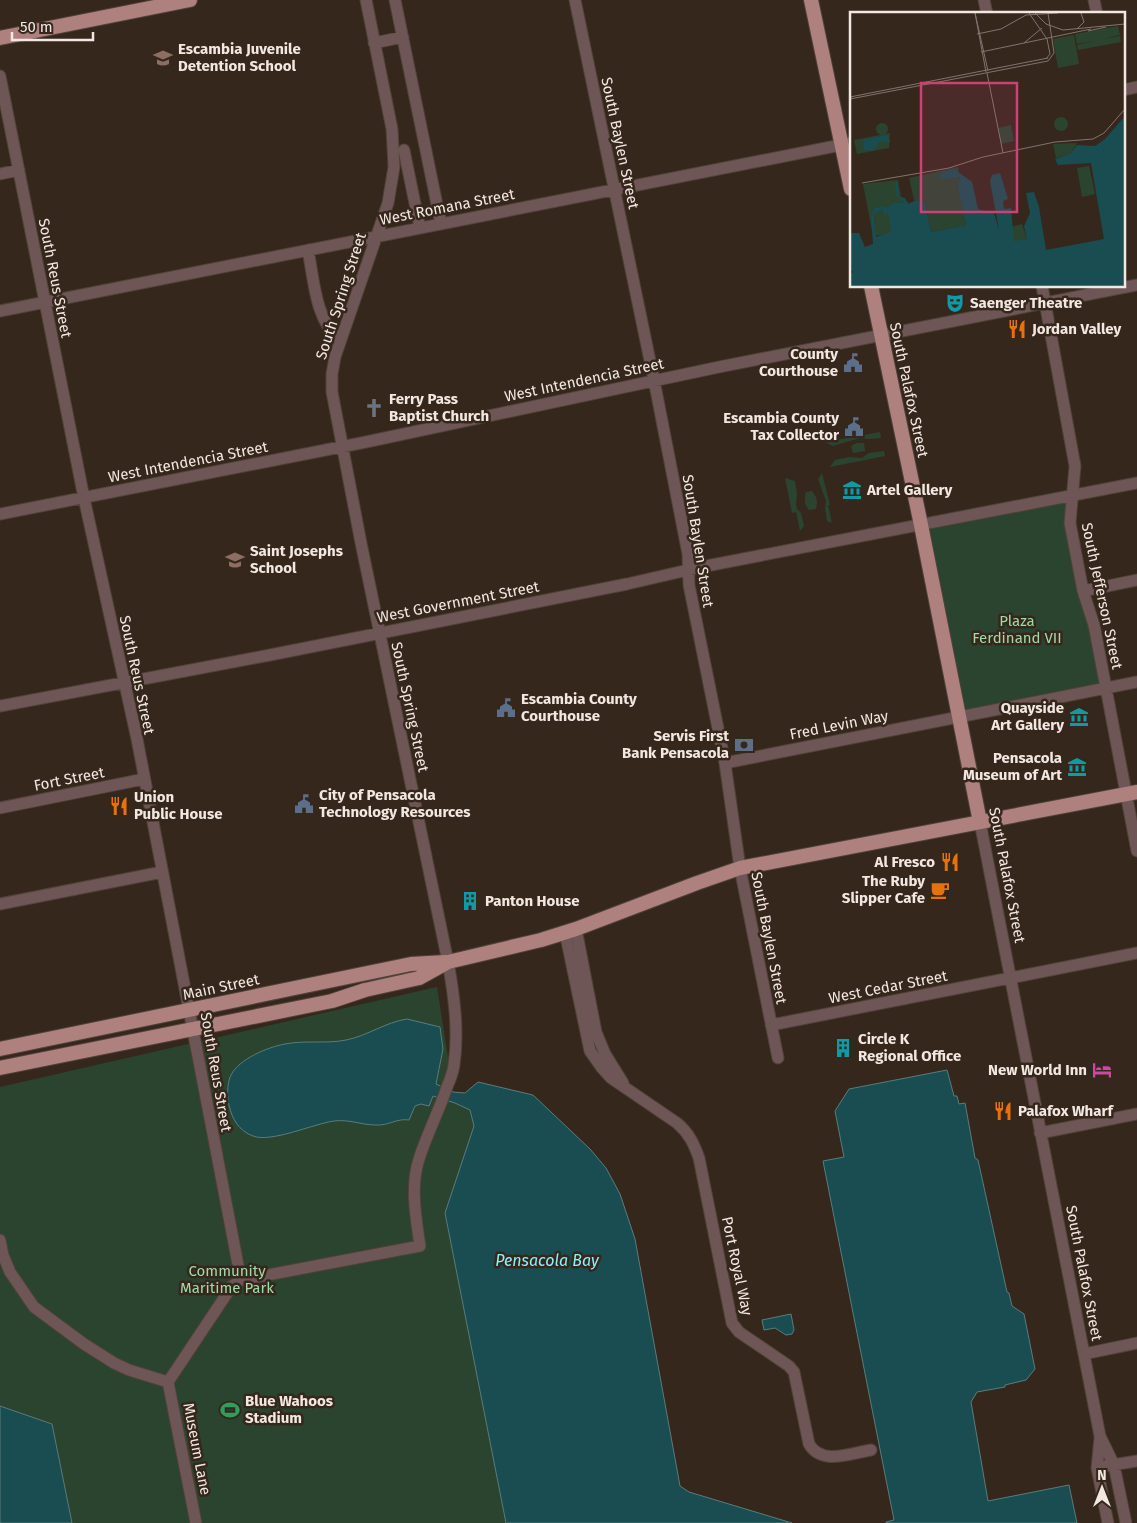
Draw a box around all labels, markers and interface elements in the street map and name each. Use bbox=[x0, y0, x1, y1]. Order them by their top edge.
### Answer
scale bar bbox=[12, 10, 94, 42]
inset map bbox=[850, 12, 1124, 288]
text: 50 m bbox=[20, 18, 53, 36]
place label: Escambia Juvenile Detention School bbox=[178, 40, 301, 75]
school or university icon: Escambia Juvenile Detention School bbox=[152, 47, 174, 69]
street label: South Baylen Street bbox=[597, 75, 643, 211]
street label: West Romana Street bbox=[378, 185, 517, 229]
street label: South Reus Street bbox=[35, 217, 76, 340]
street label: South Spring Street bbox=[312, 230, 370, 362]
theatre icon: Saenger Theatre bbox=[944, 292, 966, 314]
place label: Saenger Theatre bbox=[970, 294, 1082, 312]
restaurant icon: Jordan Valley bbox=[1006, 318, 1028, 340]
place label: Jordan Valley bbox=[1031, 320, 1122, 338]
street label: South Palafox Street bbox=[886, 321, 932, 460]
place label: County Courthouse bbox=[759, 345, 838, 380]
public building icon: County Courthouse bbox=[842, 352, 864, 374]
street label: West Intendencia Street bbox=[503, 354, 666, 406]
place label: Ferry Pass Baptist Church bbox=[389, 390, 489, 425]
church icon: Ferry Pass Baptist Church bbox=[363, 397, 385, 419]
place label: Escambia County Tax Collector bbox=[723, 409, 840, 444]
public building icon: Escambia County Tax Collector bbox=[843, 416, 865, 438]
street label: West Intendencia Street bbox=[107, 438, 270, 486]
street label: South Baylen Street bbox=[679, 473, 717, 609]
museum icon: Artel Gallery bbox=[841, 479, 863, 501]
place label: Artel Gallery bbox=[866, 481, 953, 499]
street label: South Jefferson Street bbox=[1078, 521, 1126, 672]
place label: Saint Josephs School bbox=[250, 542, 343, 577]
school or university icon: Saint Josephs School bbox=[224, 549, 246, 571]
street label: West Government Street bbox=[375, 577, 541, 627]
park label: Plaza Ferdinand VII bbox=[972, 612, 1062, 647]
street label: South Reus Street bbox=[116, 614, 159, 737]
street label: South Spring Street bbox=[387, 640, 433, 774]
place label: Escambia County Courthouse bbox=[521, 690, 637, 725]
public building icon: Escambia County Courthouse bbox=[495, 697, 517, 719]
place label: Quayside Art Gallery bbox=[990, 699, 1064, 734]
street label: Fred Levin Way bbox=[788, 706, 890, 743]
museum icon: Quayside Art Gallery bbox=[1068, 706, 1090, 728]
place label: Servis First Bank Pensacola bbox=[622, 727, 729, 762]
bank icon: Servis First Bank Pensacola bbox=[733, 734, 755, 756]
place label: Pensacola Museum of Art bbox=[963, 749, 1062, 784]
museum icon: Pensacola Museum of Art bbox=[1066, 756, 1088, 778]
street label: Fort Street bbox=[32, 763, 106, 795]
place label: City of Pensacola Technology Resources bbox=[319, 786, 470, 821]
place label: Union Public House bbox=[134, 788, 222, 823]
public building icon: City of Pensacola Technology Resources bbox=[293, 793, 315, 815]
restaurant icon: Union Public House bbox=[108, 795, 130, 817]
street label: South Palafox Street bbox=[985, 806, 1029, 945]
restaurant icon: Al Fresco bbox=[939, 851, 961, 873]
place label: Al Fresco bbox=[874, 853, 935, 871]
street label: South Baylen Street bbox=[747, 870, 791, 1006]
place label: The Ruby Slipper Cafe bbox=[842, 872, 925, 907]
cafe icon: The Ruby Slipper Cafe bbox=[929, 879, 951, 901]
building icon: Panton House bbox=[459, 890, 481, 912]
place label: Panton House bbox=[485, 892, 579, 910]
street label: West Cedar Street bbox=[827, 967, 950, 1007]
street label: Main Street bbox=[181, 970, 261, 1004]
street label: South Reus Street bbox=[197, 1011, 235, 1134]
place label: Circle K Regional Office bbox=[858, 1030, 961, 1065]
building icon: Circle K Regional Office bbox=[832, 1037, 854, 1059]
hotel icon: New World Inn bbox=[1091, 1059, 1113, 1081]
place label: New World Inn bbox=[988, 1061, 1087, 1079]
restaurant icon: Palafox Wharf bbox=[992, 1100, 1014, 1122]
place label: Palafox Wharf bbox=[1018, 1102, 1114, 1120]
street label: South Palafox Street bbox=[1062, 1204, 1106, 1343]
street label: Port Royal Way bbox=[718, 1215, 756, 1318]
water label: Pensacola Bay bbox=[495, 1251, 600, 1270]
park label: Community Maritime Park bbox=[180, 1262, 274, 1297]
place label: Blue Wahoos Stadium bbox=[245, 1392, 333, 1427]
sports icon: Blue Wahoos Stadium bbox=[219, 1399, 241, 1421]
street label: Museum Lane bbox=[179, 1401, 215, 1497]
north arrow bbox=[1077, 1463, 1127, 1513]
text: N bbox=[1097, 1467, 1107, 1484]

